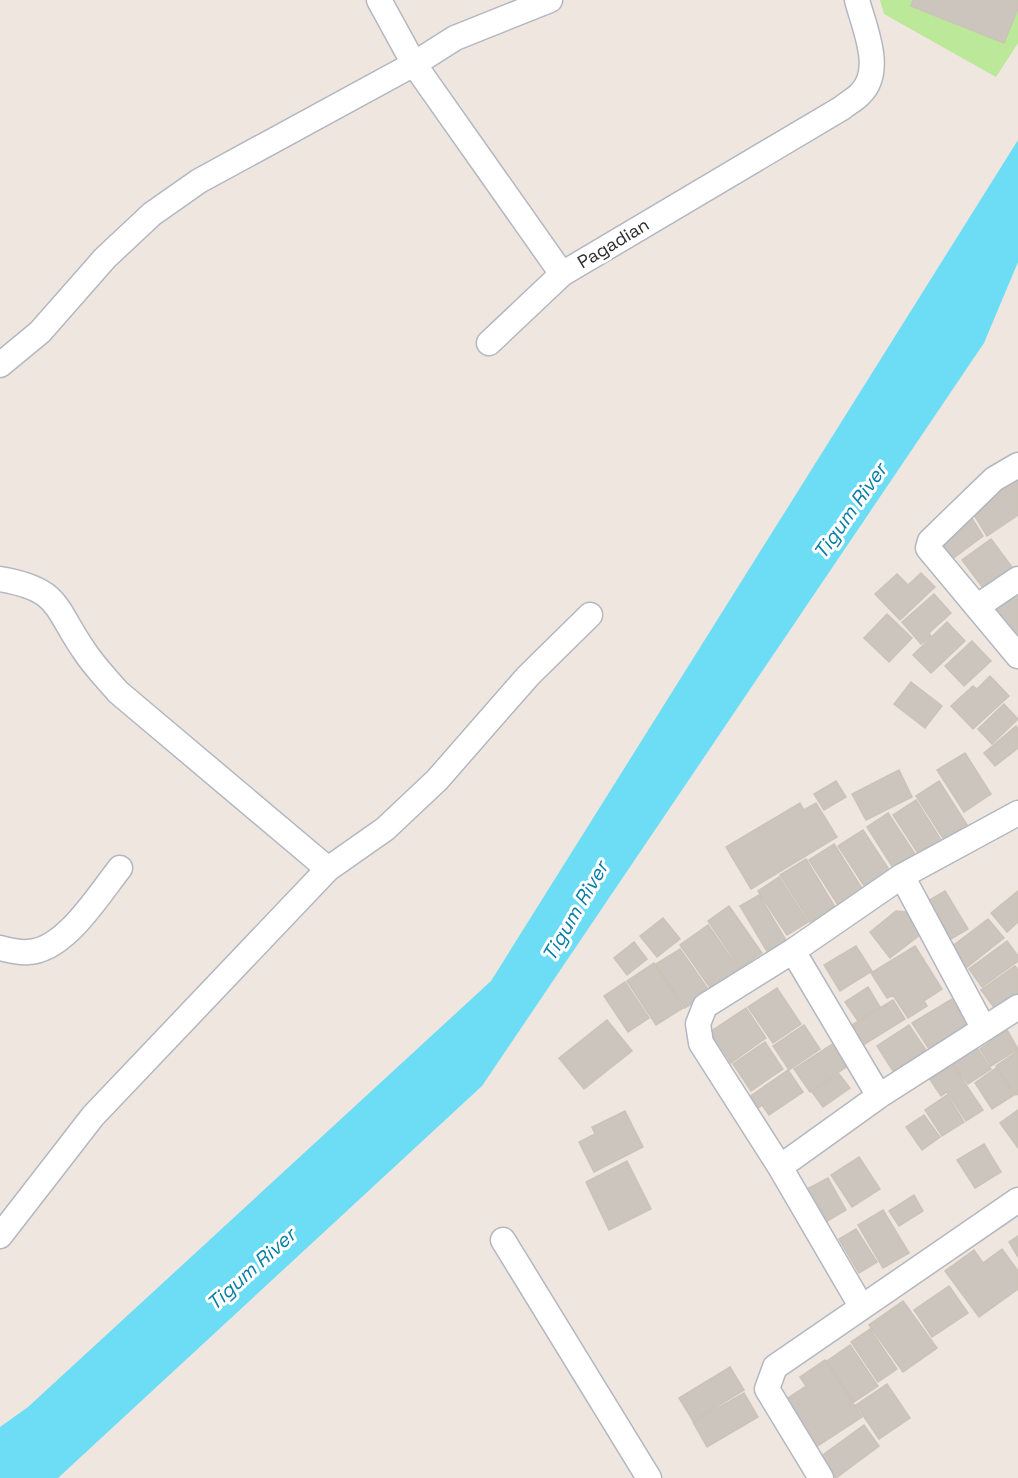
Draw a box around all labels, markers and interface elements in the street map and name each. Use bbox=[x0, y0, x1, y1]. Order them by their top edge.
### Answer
street label: Pagadian bbox=[573, 213, 653, 273]
water label: Tigum River bbox=[807, 456, 894, 564]
water label: Tigum River bbox=[536, 854, 615, 966]
water label: Tigum River bbox=[201, 1221, 303, 1316]

